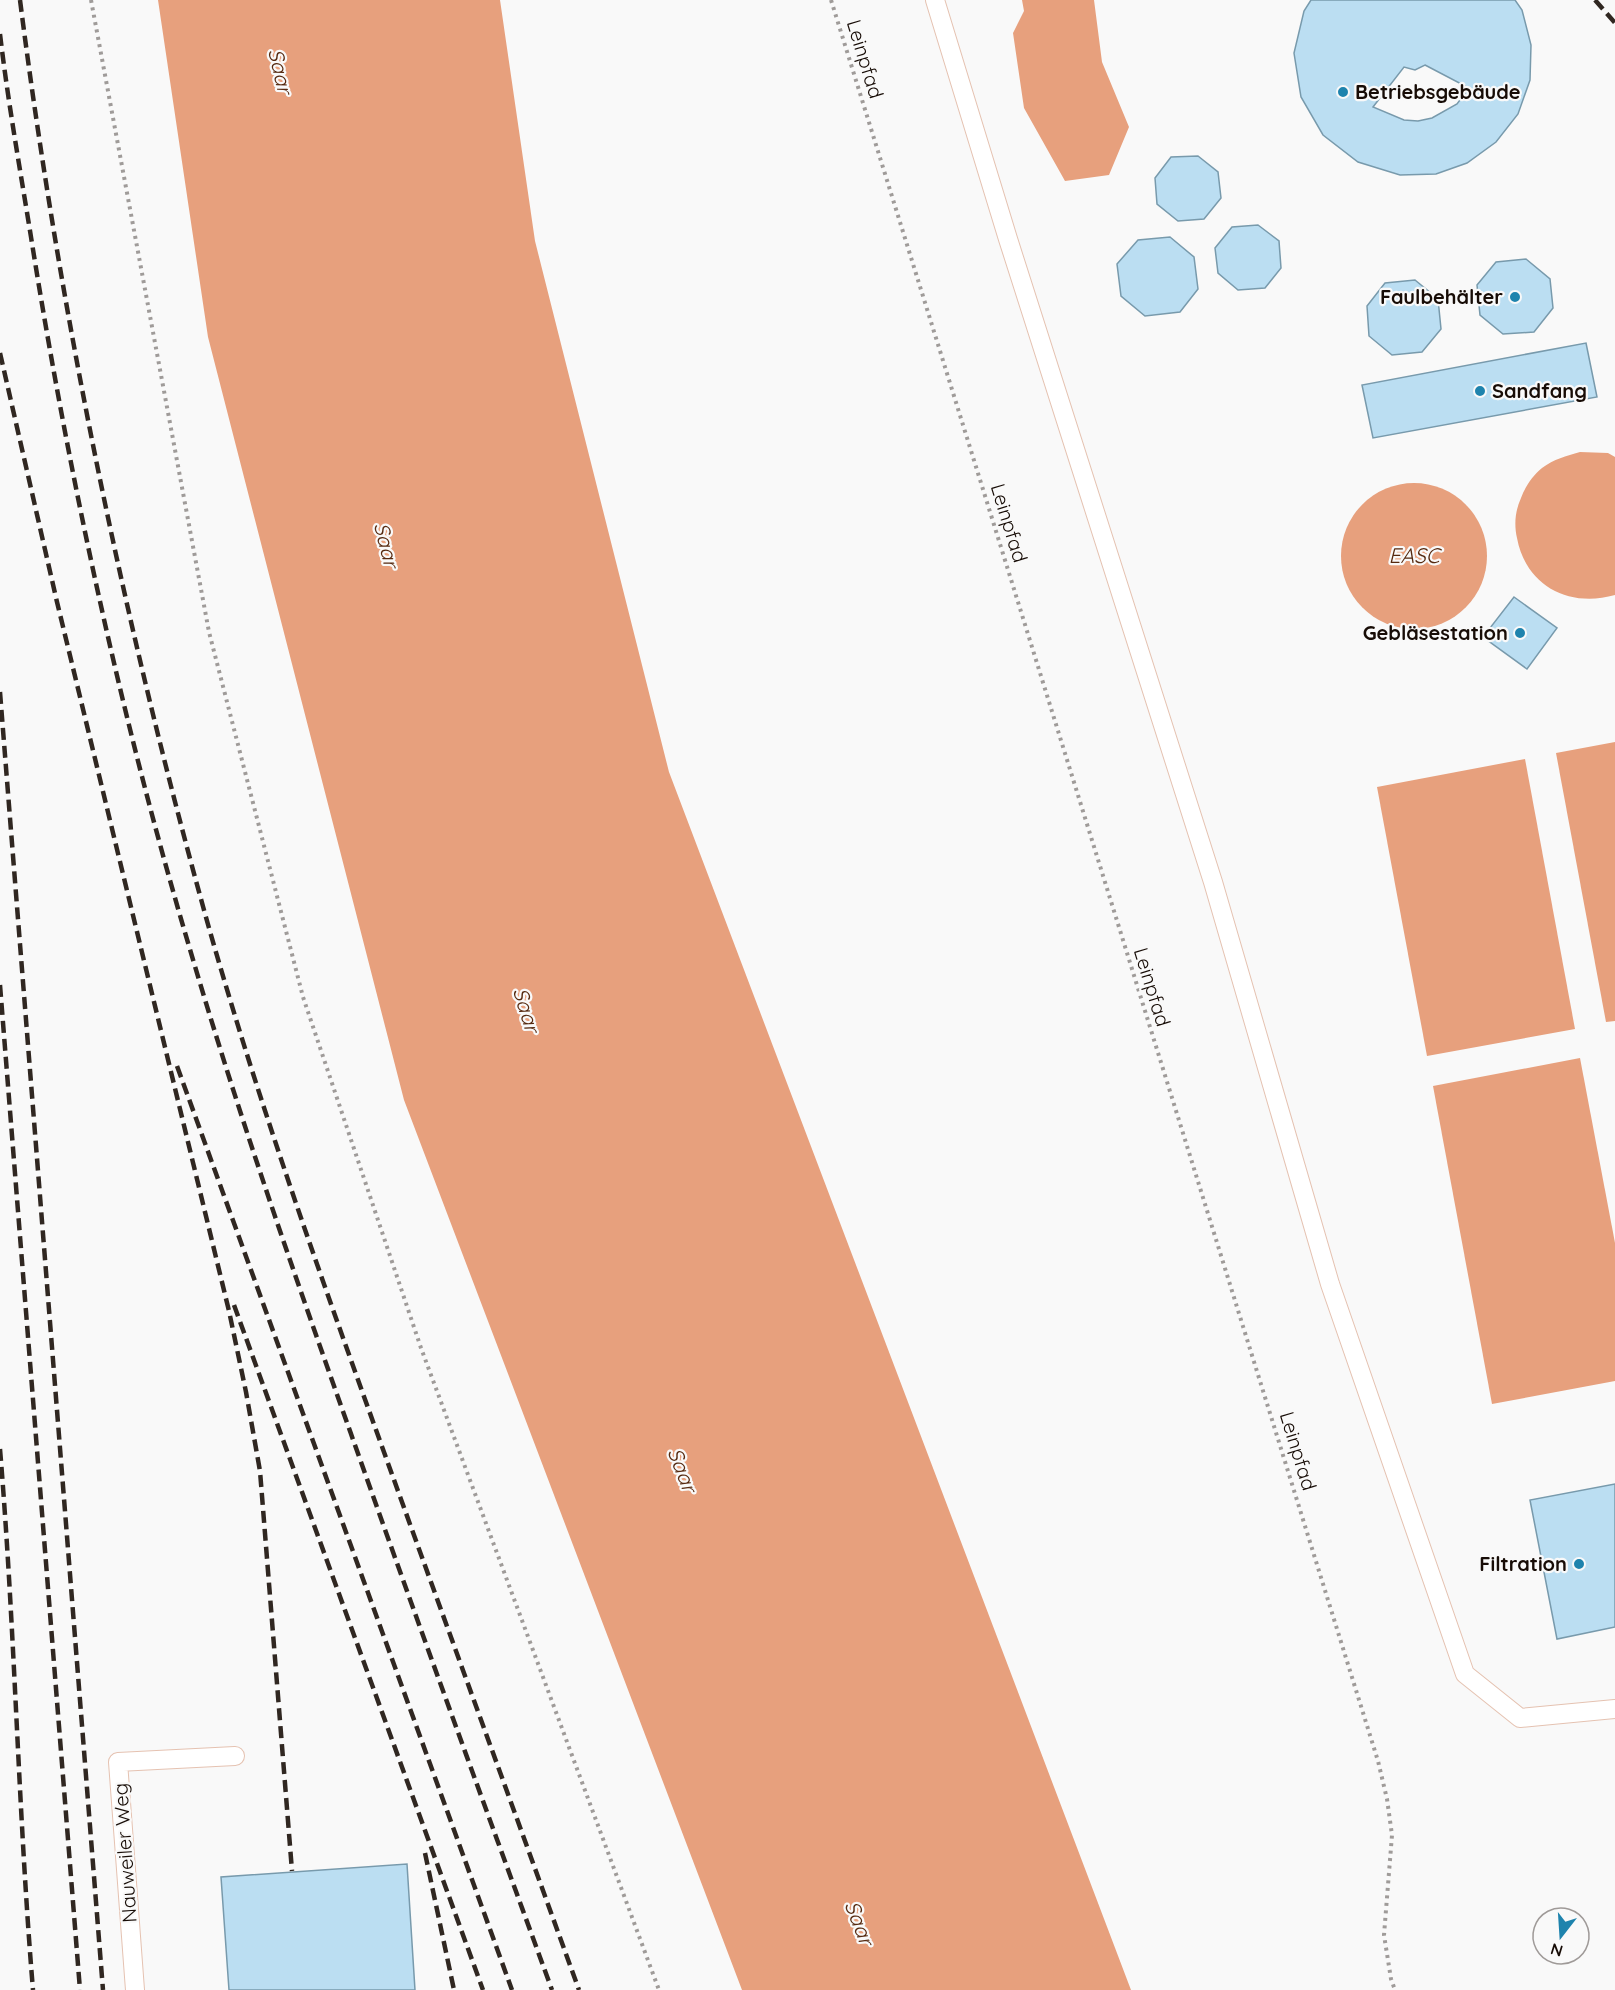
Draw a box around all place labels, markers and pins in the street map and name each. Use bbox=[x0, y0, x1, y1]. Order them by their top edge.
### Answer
place label: Betriebsgebäude bbox=[1355, 79, 1521, 104]
marker: Betriebsgebäude bbox=[1336, 85, 1350, 99]
place label: Faulbehälter bbox=[1380, 284, 1503, 309]
marker: Faulbehälter bbox=[1508, 290, 1522, 304]
place label: Sandfang bbox=[1492, 378, 1587, 403]
marker: Sandfang bbox=[1473, 384, 1487, 398]
place label: Gebläsestation bbox=[1363, 620, 1508, 645]
marker: Gebläsestation bbox=[1513, 626, 1527, 640]
place label: Filtration bbox=[1479, 1551, 1567, 1576]
marker: Filtration bbox=[1572, 1557, 1586, 1571]

